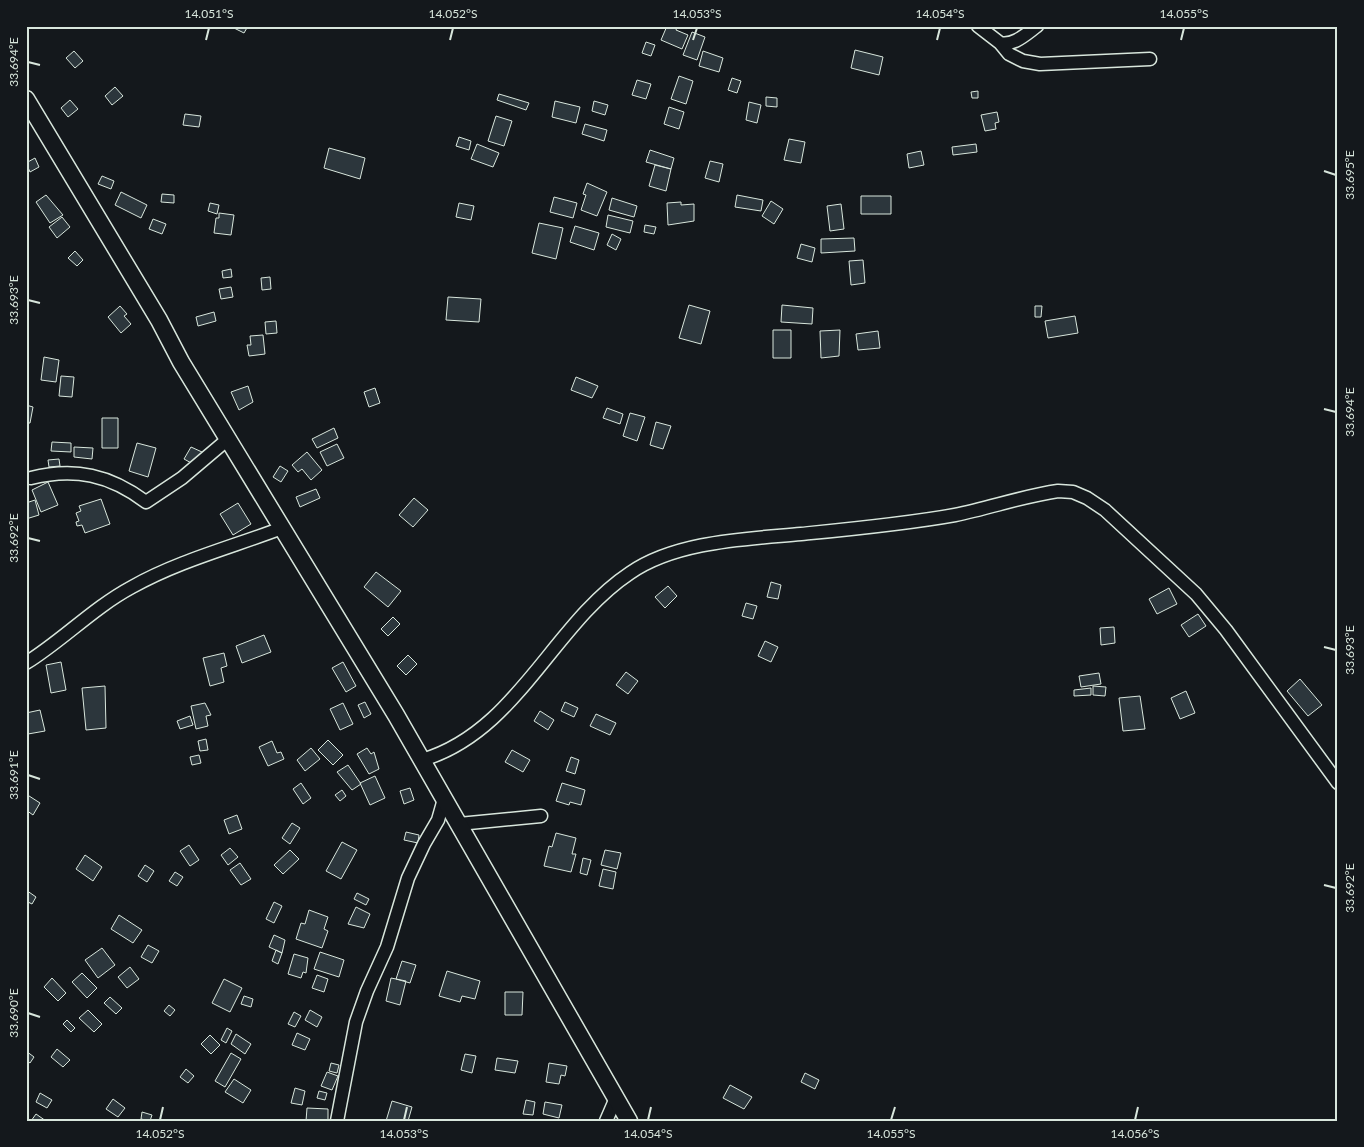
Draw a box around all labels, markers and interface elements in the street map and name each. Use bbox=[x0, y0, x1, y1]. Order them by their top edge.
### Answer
text: 14.051°S bbox=[184, 6, 234, 21]
text: 14.052°S bbox=[428, 6, 478, 21]
text: 14.053°S bbox=[672, 6, 722, 21]
text: 14.054°S bbox=[915, 6, 965, 21]
text: 14.055°S bbox=[1159, 6, 1209, 21]
text: 33.694°E bbox=[6, 37, 21, 87]
text: 33.695°E bbox=[1342, 150, 1357, 200]
text: 33.693°E bbox=[6, 275, 21, 325]
text: 33.694°E bbox=[1342, 387, 1357, 437]
text: 33.692°E bbox=[6, 513, 21, 563]
text: 33.693°E bbox=[1342, 625, 1357, 675]
text: 33.691°E bbox=[6, 750, 21, 800]
text: 33.692°E bbox=[1342, 863, 1357, 913]
text: 33.690°E bbox=[6, 988, 21, 1038]
text: 14.052°S bbox=[135, 1126, 185, 1141]
text: 14.053°S bbox=[379, 1126, 429, 1141]
text: 14.054°S bbox=[623, 1126, 673, 1141]
text: 14.055°S bbox=[866, 1126, 916, 1141]
text: 14.056°S bbox=[1110, 1126, 1160, 1141]

